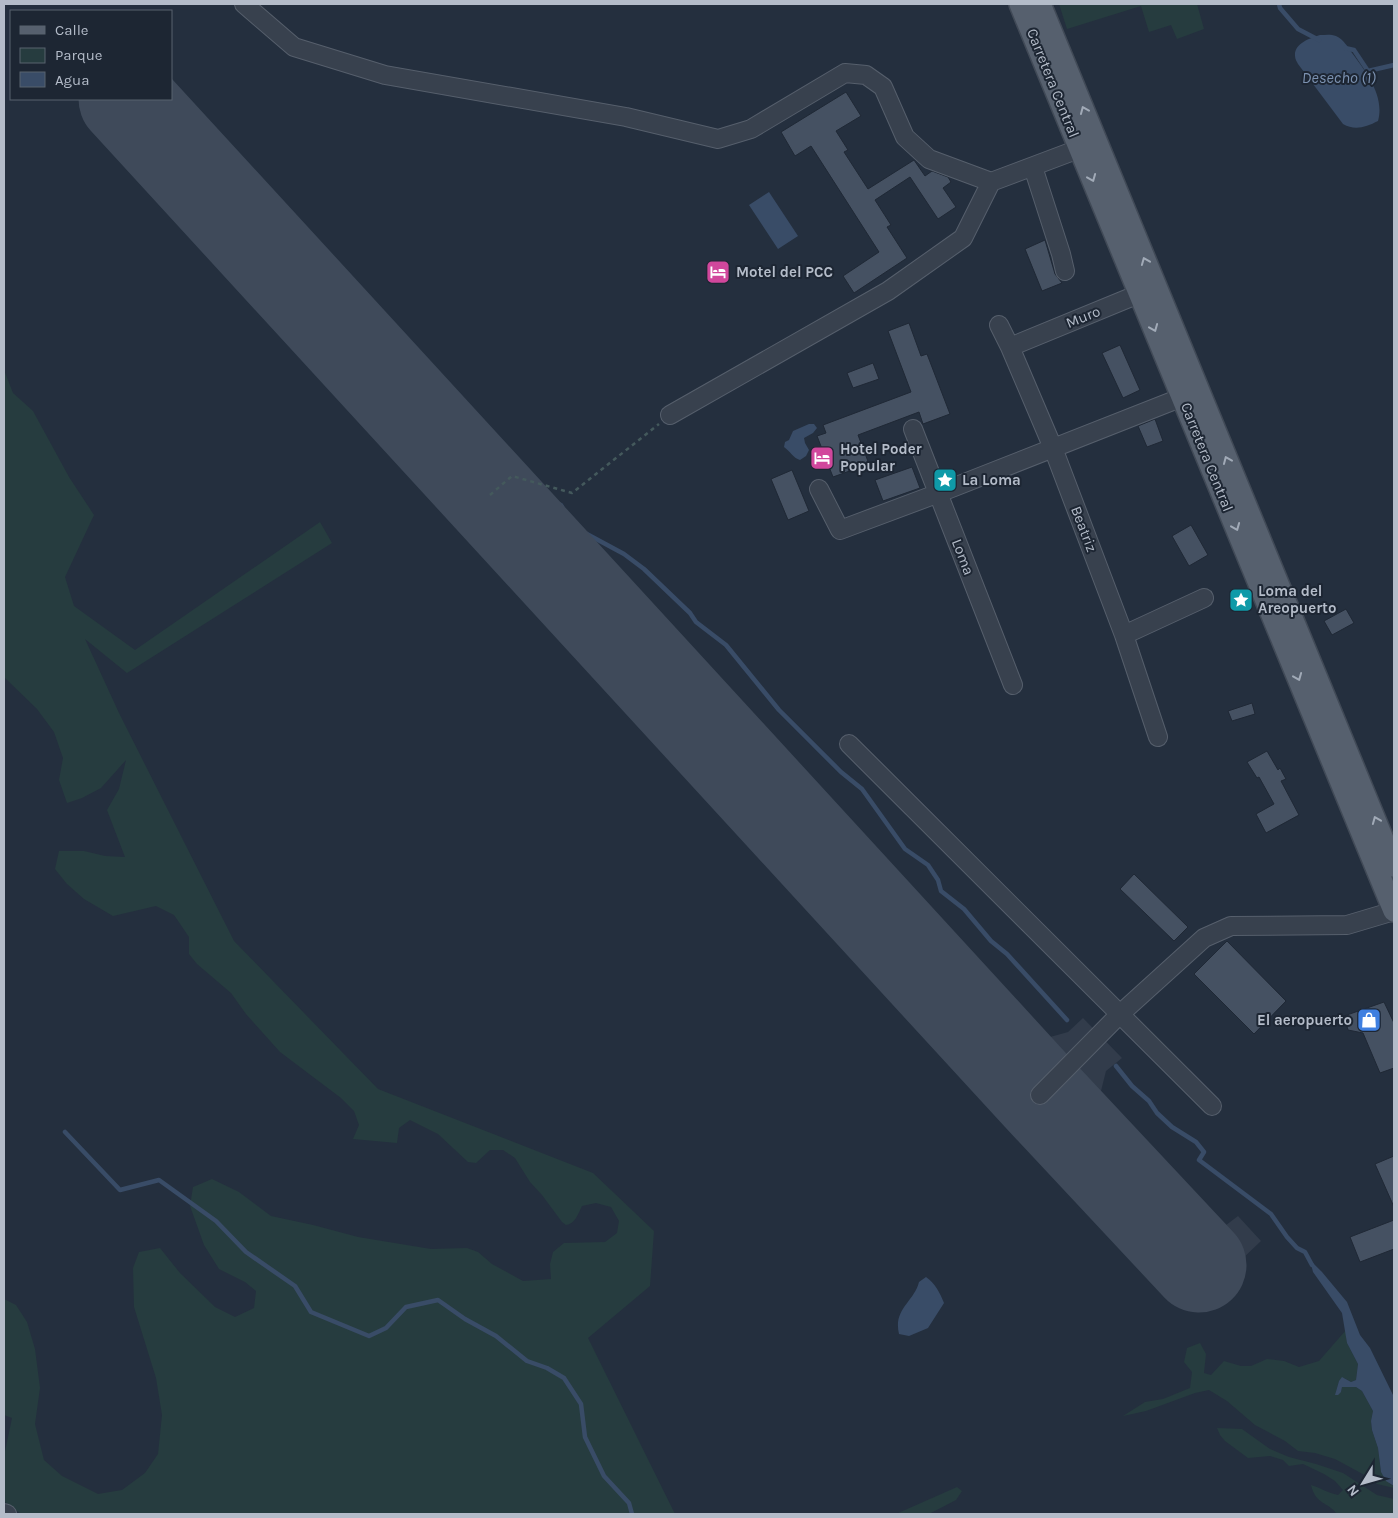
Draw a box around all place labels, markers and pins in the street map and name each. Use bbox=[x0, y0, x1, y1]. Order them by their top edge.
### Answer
hotel icon: Motel del PCC bbox=[705, 259, 731, 285]
place label: Motel del PCC bbox=[736, 263, 833, 281]
place label: Hotel Poder Popular bbox=[840, 440, 922, 475]
hotel icon: Hotel Poder Popular bbox=[809, 445, 835, 471]
place icon: La Loma bbox=[932, 467, 958, 493]
place label: La Loma bbox=[962, 471, 1021, 489]
place label: Loma del Areopuerto bbox=[1258, 582, 1337, 617]
place icon: Loma del Areopuerto bbox=[1228, 587, 1254, 613]
shop icon: El aeropuerto bbox=[1356, 1007, 1382, 1033]
place label: El aeropuerto bbox=[1257, 1011, 1352, 1029]

